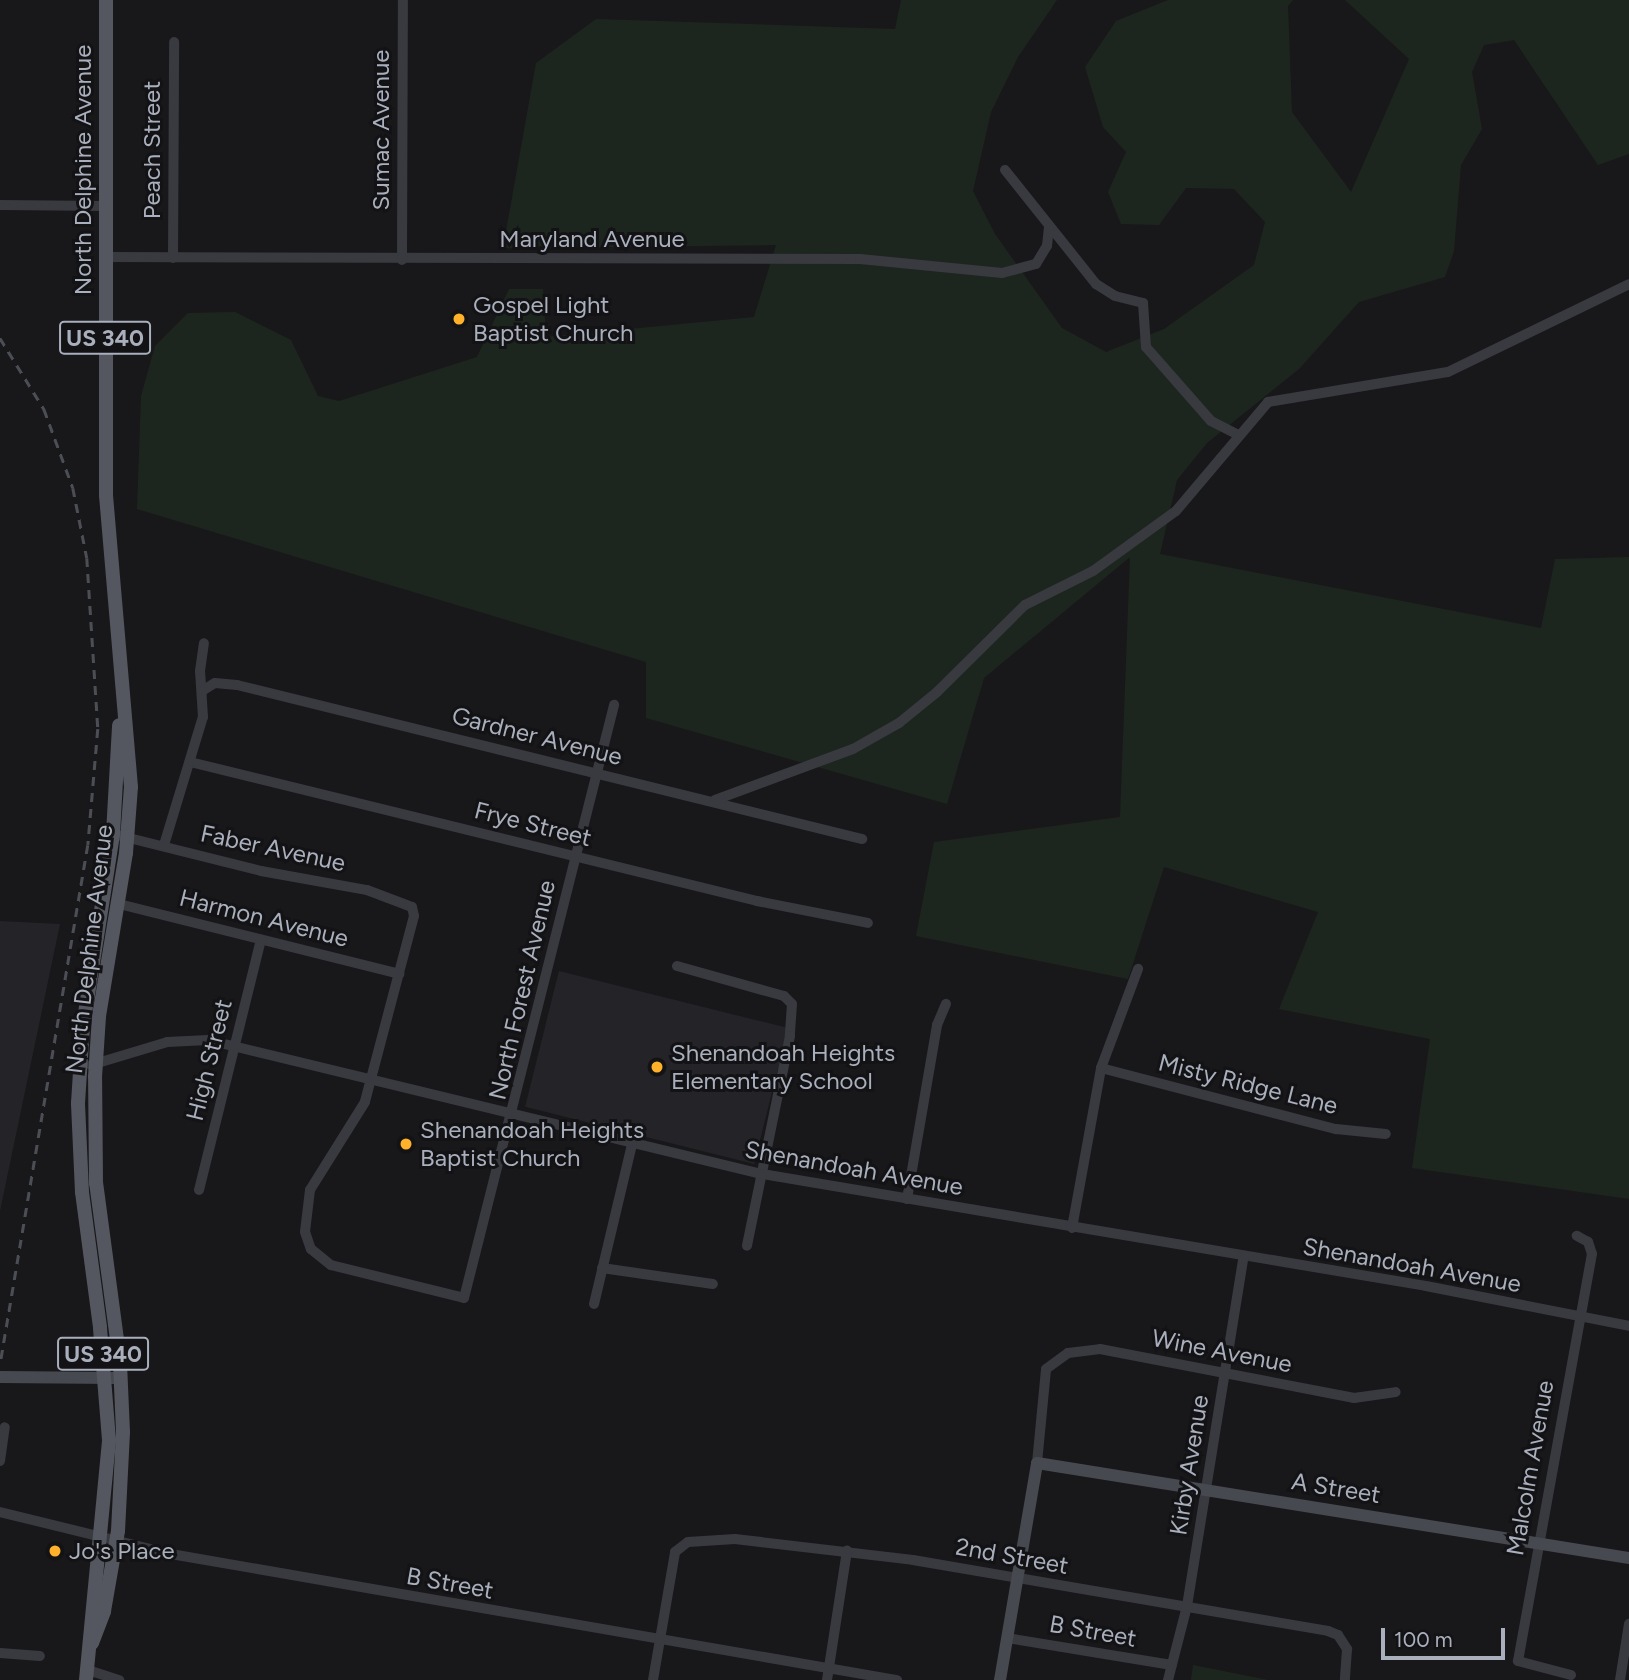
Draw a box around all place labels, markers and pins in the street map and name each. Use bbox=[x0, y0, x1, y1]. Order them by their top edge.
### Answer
place label: Gospel Light Baptist Church bbox=[473, 291, 633, 347]
marker: Gospel Light Baptist Church bbox=[451, 311, 467, 327]
place label: Shenandoah Heights Elementary School bbox=[671, 1039, 895, 1095]
marker: Shenandoah Heights Elementary School bbox=[649, 1059, 665, 1075]
place label: Shenandoah Heights Baptist Church bbox=[420, 1116, 644, 1172]
marker: Shenandoah Heights Baptist Church bbox=[398, 1136, 414, 1152]
place label: Jo's Place bbox=[69, 1537, 175, 1565]
marker: Jo's Place bbox=[47, 1543, 63, 1559]

